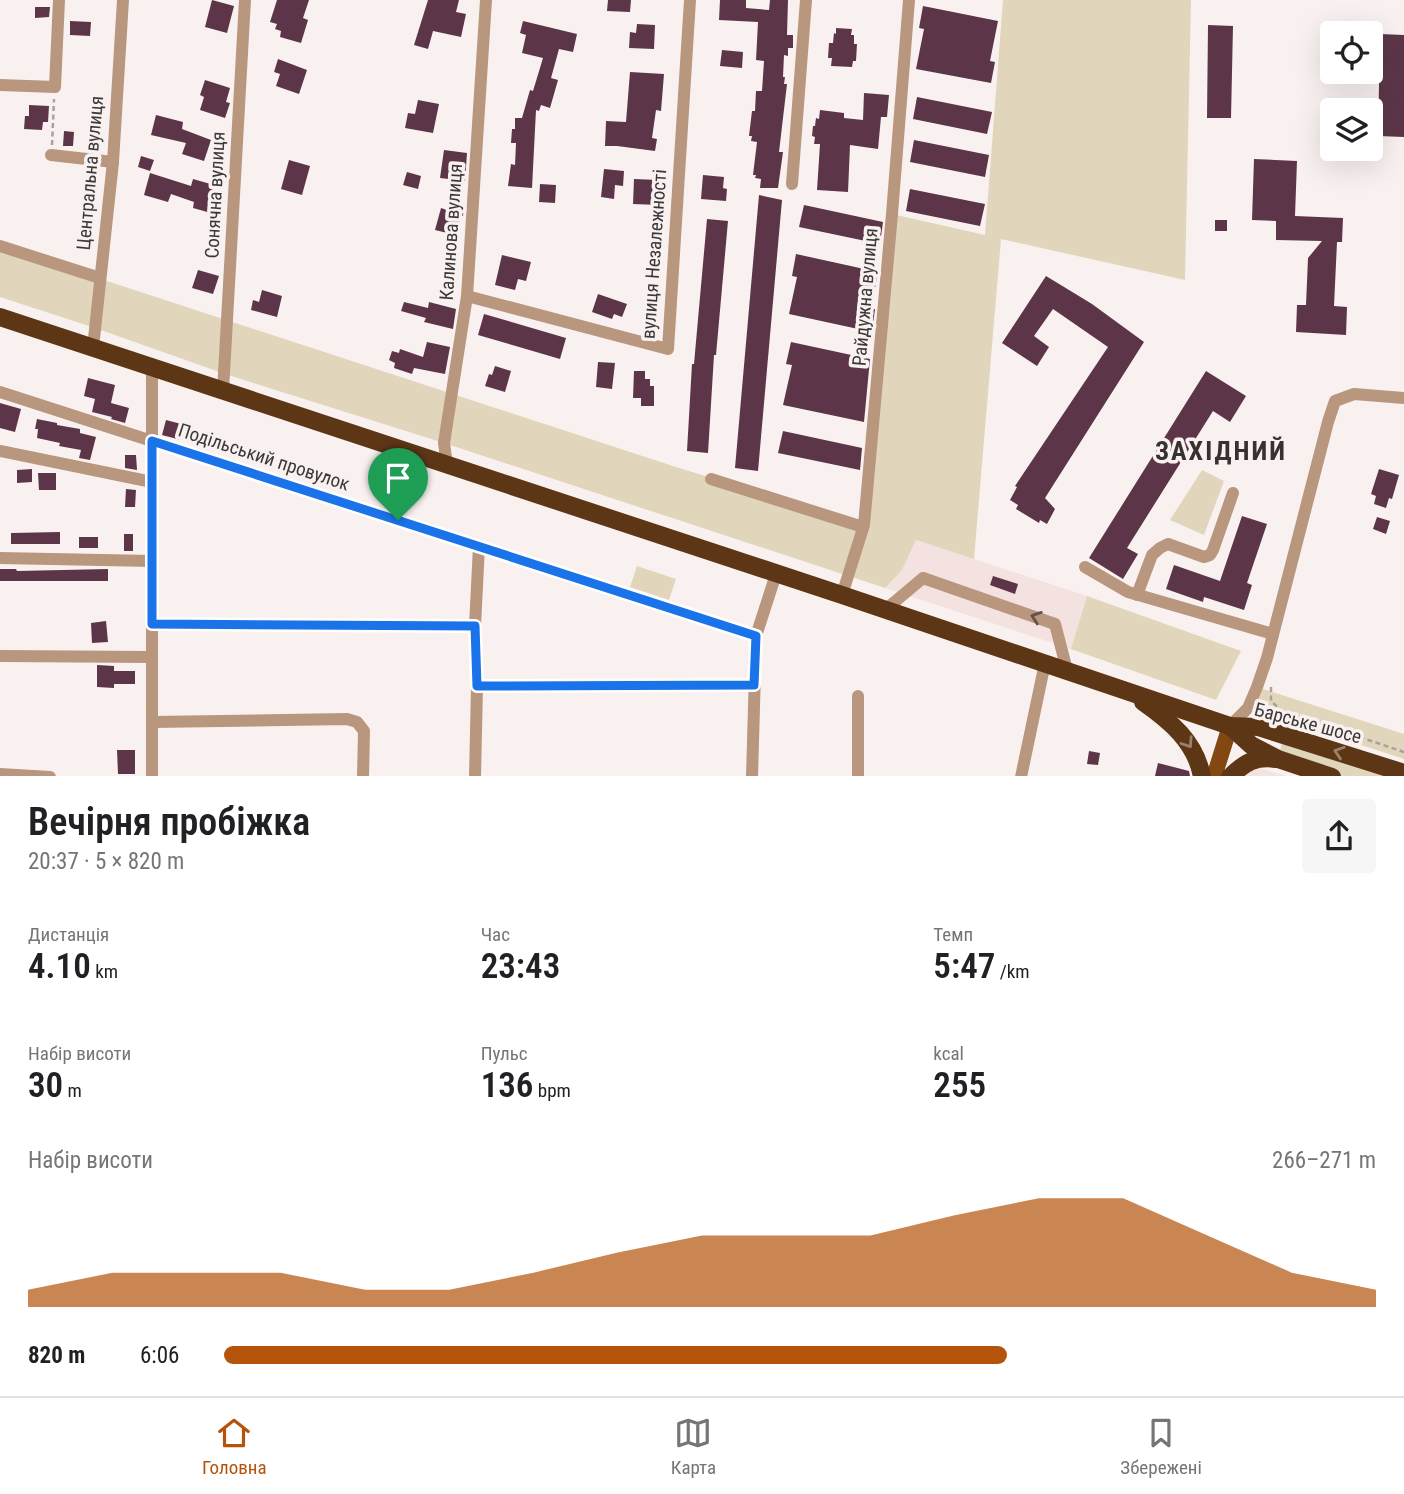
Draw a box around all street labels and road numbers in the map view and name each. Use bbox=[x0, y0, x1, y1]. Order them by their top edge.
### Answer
street label: Центральна вулиця bbox=[72, 95, 108, 251]
street label: Сонячна вулиця bbox=[200, 131, 230, 259]
street label: Калинова вулиця bbox=[435, 163, 467, 301]
street label: вулиця Незалежності bbox=[637, 168, 671, 340]
street label: Райдужна вулиця bbox=[848, 227, 882, 367]
street label: Подільський провулок bbox=[175, 418, 353, 496]
street label: Барське шосе bbox=[1252, 698, 1364, 748]

